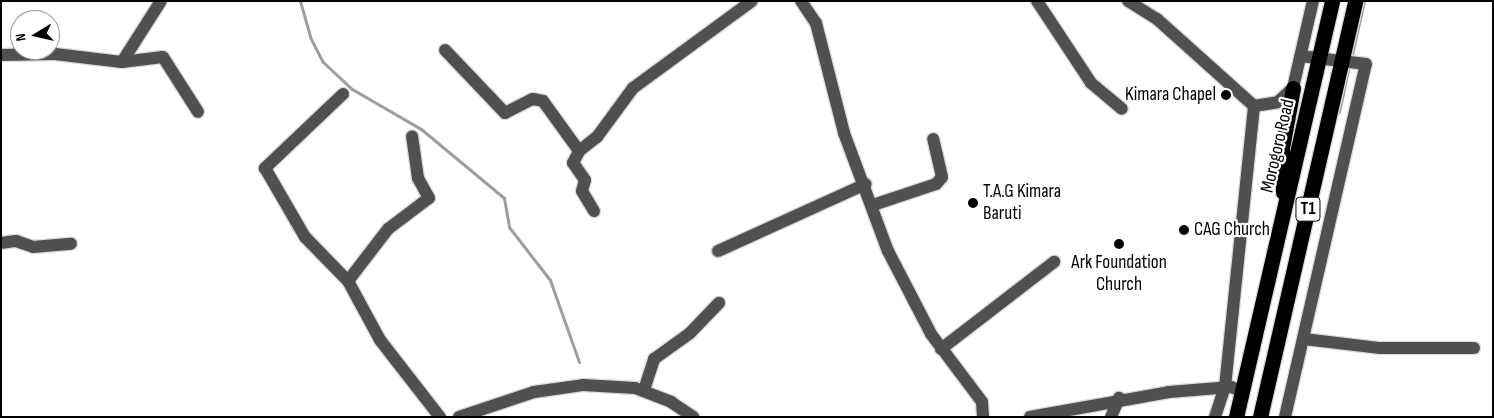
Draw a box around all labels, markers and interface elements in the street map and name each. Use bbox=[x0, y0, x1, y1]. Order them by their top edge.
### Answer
north arrow bbox=[10, 10, 60, 60]
text: N bbox=[12, 32, 30, 42]
place label: Kimara Chapel bbox=[1125, 84, 1216, 106]
marker: Kimara Chapel bbox=[1220, 89, 1232, 101]
street label: Morogoro Road bbox=[1256, 97, 1300, 195]
place label: T.A.G Kimara Baruti bbox=[983, 181, 1061, 225]
road number: T1 bbox=[1294, 193, 1322, 224]
marker: T.A.G Kimara Baruti bbox=[967, 197, 979, 209]
place label: CAG Church bbox=[1194, 219, 1270, 241]
marker: CAG Church bbox=[1178, 224, 1190, 236]
marker: Ark Foundation Church bbox=[1113, 238, 1125, 250]
place label: Ark Foundation Church bbox=[1071, 252, 1167, 296]

